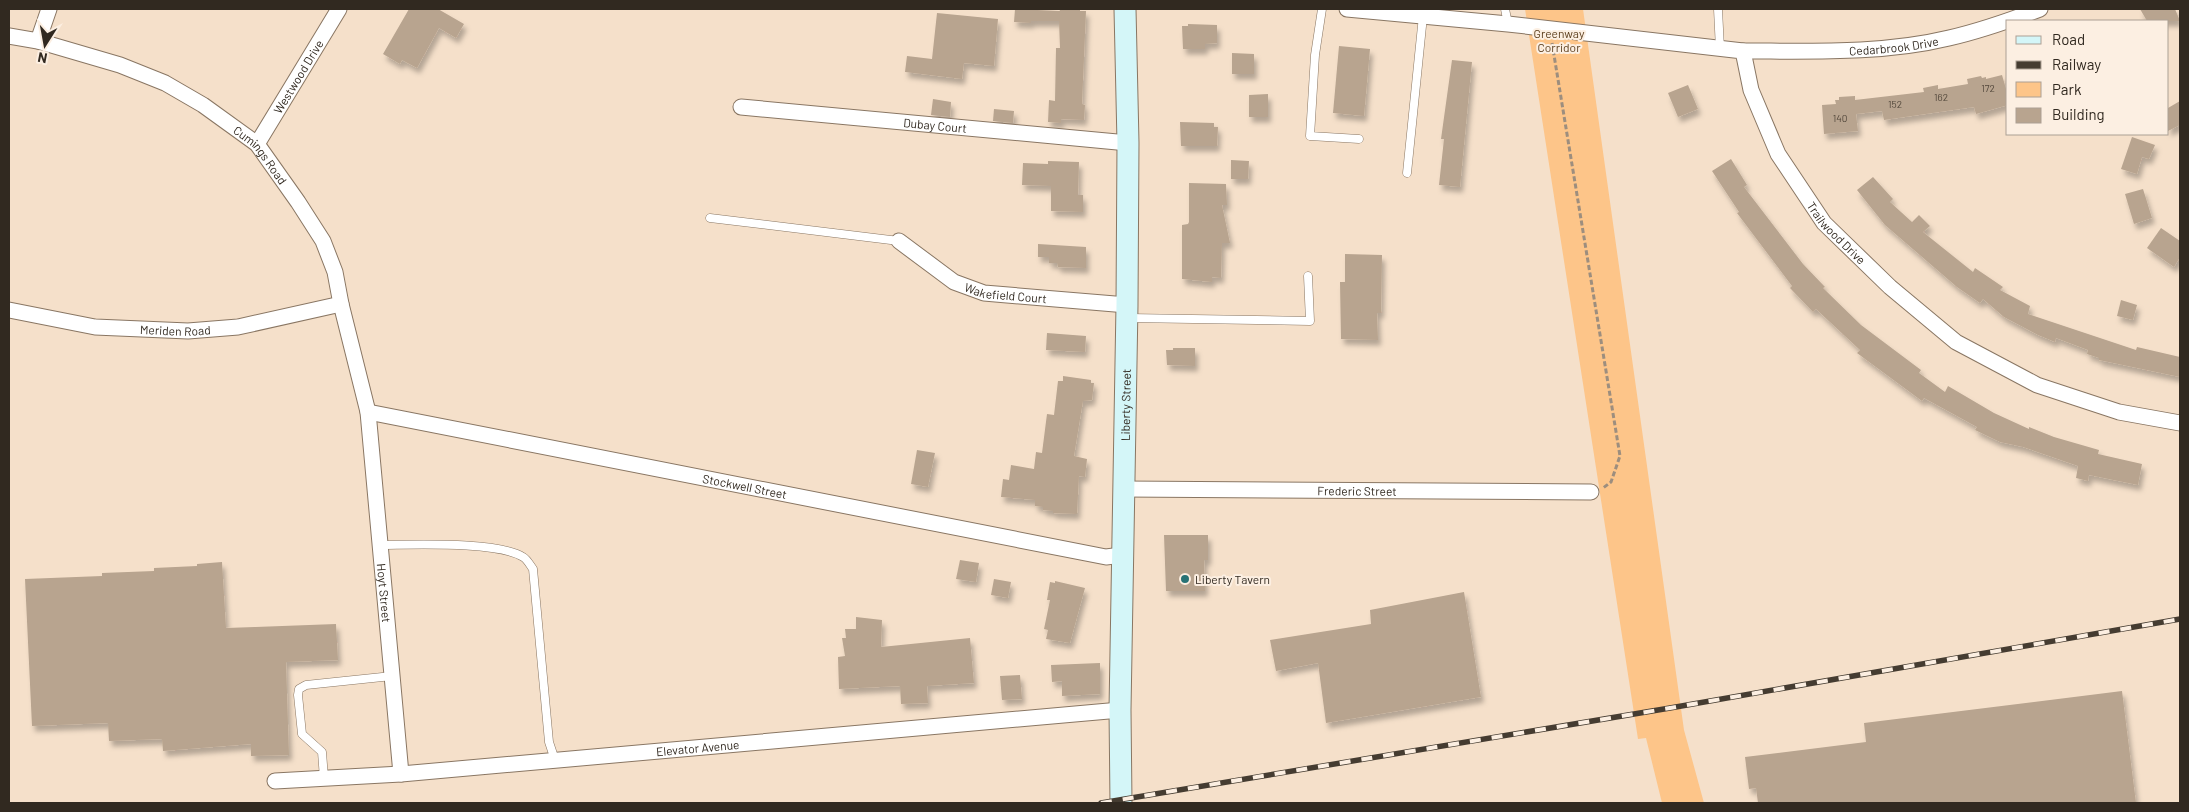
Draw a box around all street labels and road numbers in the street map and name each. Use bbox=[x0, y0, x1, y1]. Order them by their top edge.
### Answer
street label: Cedarbrook Drive bbox=[1849, 34, 1940, 57]
street label: Westwood Drive bbox=[270, 37, 326, 116]
street label: Dubay Court bbox=[903, 115, 967, 135]
street label: Cumings Road bbox=[231, 123, 290, 187]
street label: Trailwood Drive bbox=[1805, 199, 1869, 267]
street label: Wakefield Court bbox=[963, 280, 1047, 305]
street label: Meriden Road bbox=[140, 322, 211, 338]
street label: Liberty Street bbox=[1118, 369, 1133, 441]
street label: Stockwell Street bbox=[701, 471, 788, 501]
street label: Frederic Street bbox=[1317, 483, 1397, 498]
street label: Hoyt Street bbox=[375, 563, 394, 623]
street label: Elevator Avenue bbox=[655, 737, 740, 758]

